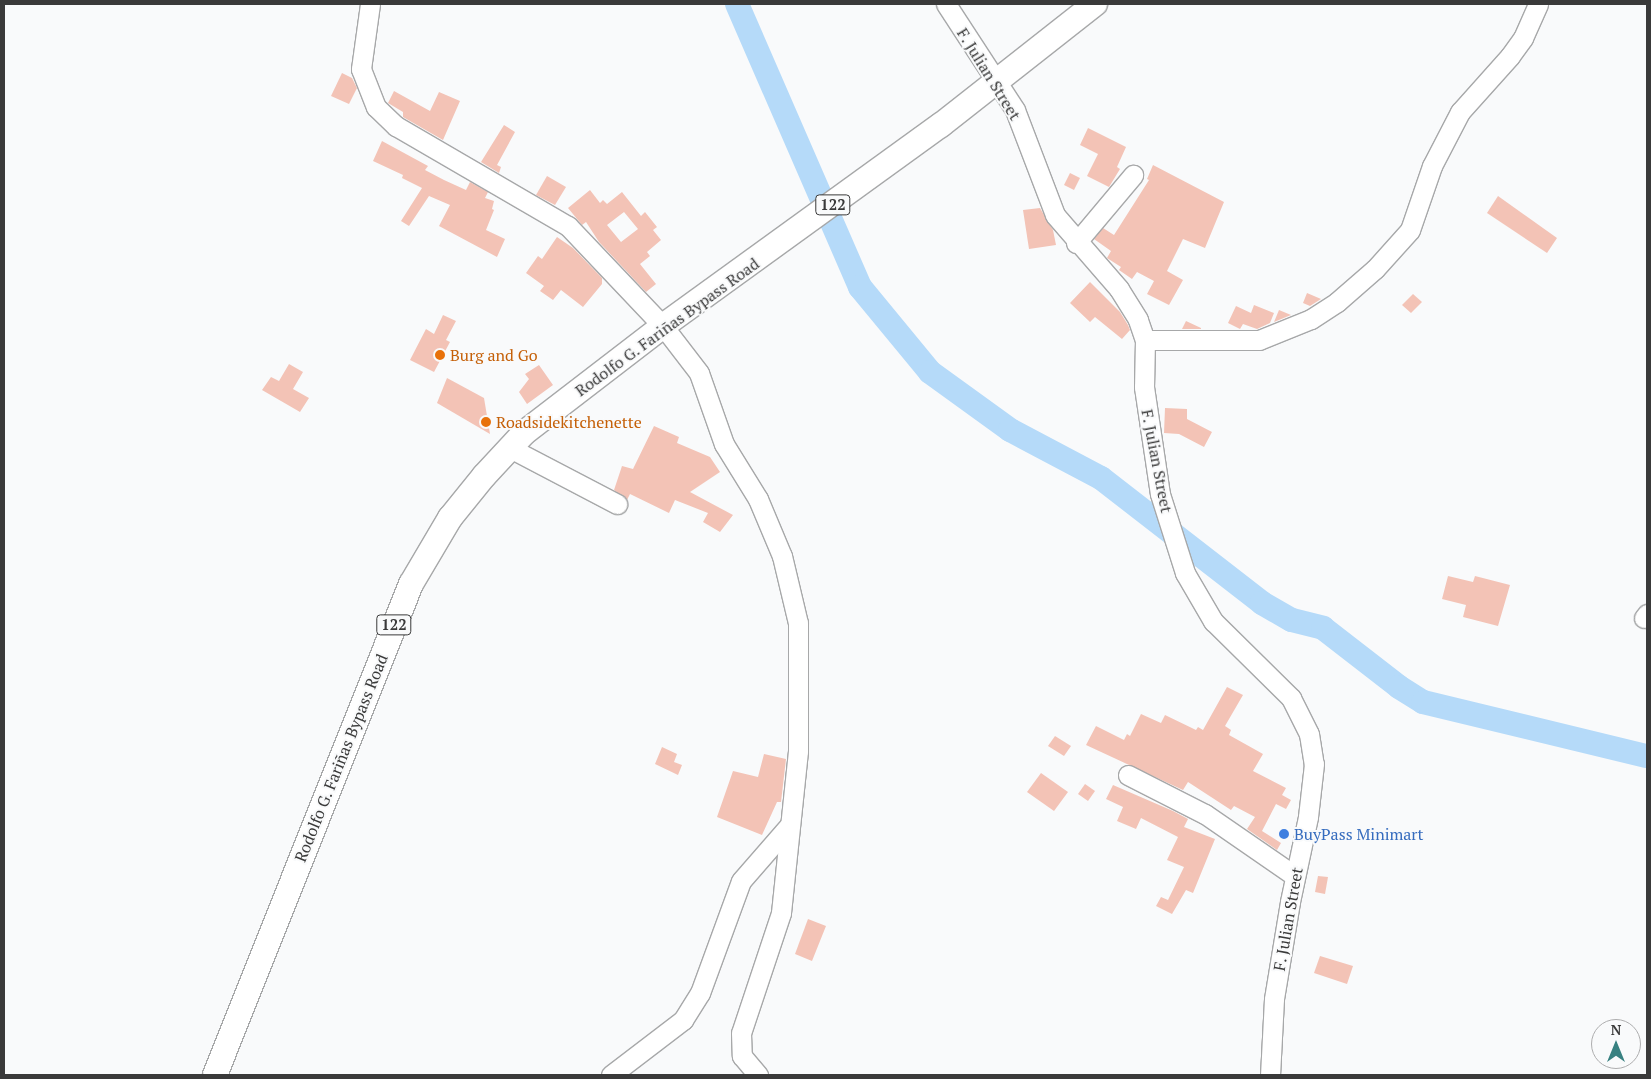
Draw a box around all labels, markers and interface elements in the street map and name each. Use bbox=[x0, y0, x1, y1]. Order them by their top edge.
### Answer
street label: F. Julian Street bbox=[953, 24, 1025, 124]
road number: 122 bbox=[814, 192, 852, 218]
street label: Rodolfo G. Fariñas Bypass Road bbox=[571, 254, 763, 400]
place label: Burg and Go bbox=[450, 345, 538, 365]
marker: Burg and Go bbox=[434, 349, 446, 361]
street label: F. Julian Street bbox=[1138, 407, 1176, 515]
place label: Roadsidekitchenette bbox=[496, 412, 642, 432]
marker: Roadsidekitchenette bbox=[480, 416, 492, 428]
road number: 122 bbox=[375, 612, 413, 638]
street label: Rodolfo G. Fariñas Bypass Road bbox=[290, 651, 392, 865]
place label: BuyPass Minimart bbox=[1294, 824, 1423, 844]
marker: BuyPass Minimart bbox=[1278, 828, 1290, 840]
street label: F. Julian Street bbox=[1269, 865, 1307, 973]
north arrow bbox=[1591, 1019, 1641, 1069]
text: N bbox=[1611, 1020, 1621, 1039]

